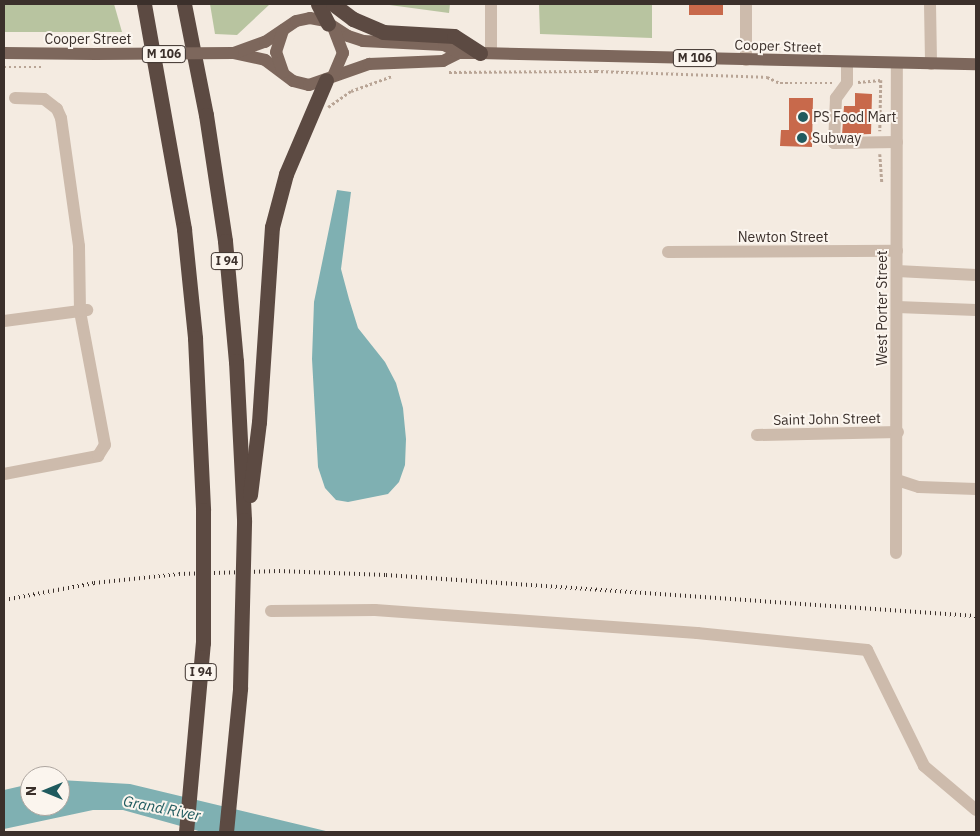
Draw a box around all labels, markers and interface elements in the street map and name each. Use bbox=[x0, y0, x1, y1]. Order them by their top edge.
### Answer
street label: Cooper Street bbox=[44, 31, 132, 47]
street label: Cooper Street bbox=[734, 36, 822, 56]
road number: M 106 bbox=[142, 44, 186, 64]
road number: M 106 bbox=[672, 48, 718, 68]
place label: PS Food Mart bbox=[813, 109, 896, 125]
marker: PS Food Mart bbox=[797, 111, 809, 123]
place label: Subway bbox=[812, 130, 861, 146]
marker: Subway bbox=[796, 132, 808, 144]
street label: Newton Street bbox=[738, 229, 828, 245]
street label: West Porter Street bbox=[874, 250, 890, 366]
road number: I 94 bbox=[211, 252, 243, 270]
street label: Saint John Street bbox=[773, 410, 881, 428]
road number: I 94 bbox=[185, 662, 217, 682]
north arrow bbox=[20, 766, 70, 816]
text: N bbox=[22, 786, 40, 796]
water label: Grand River bbox=[122, 792, 202, 824]

